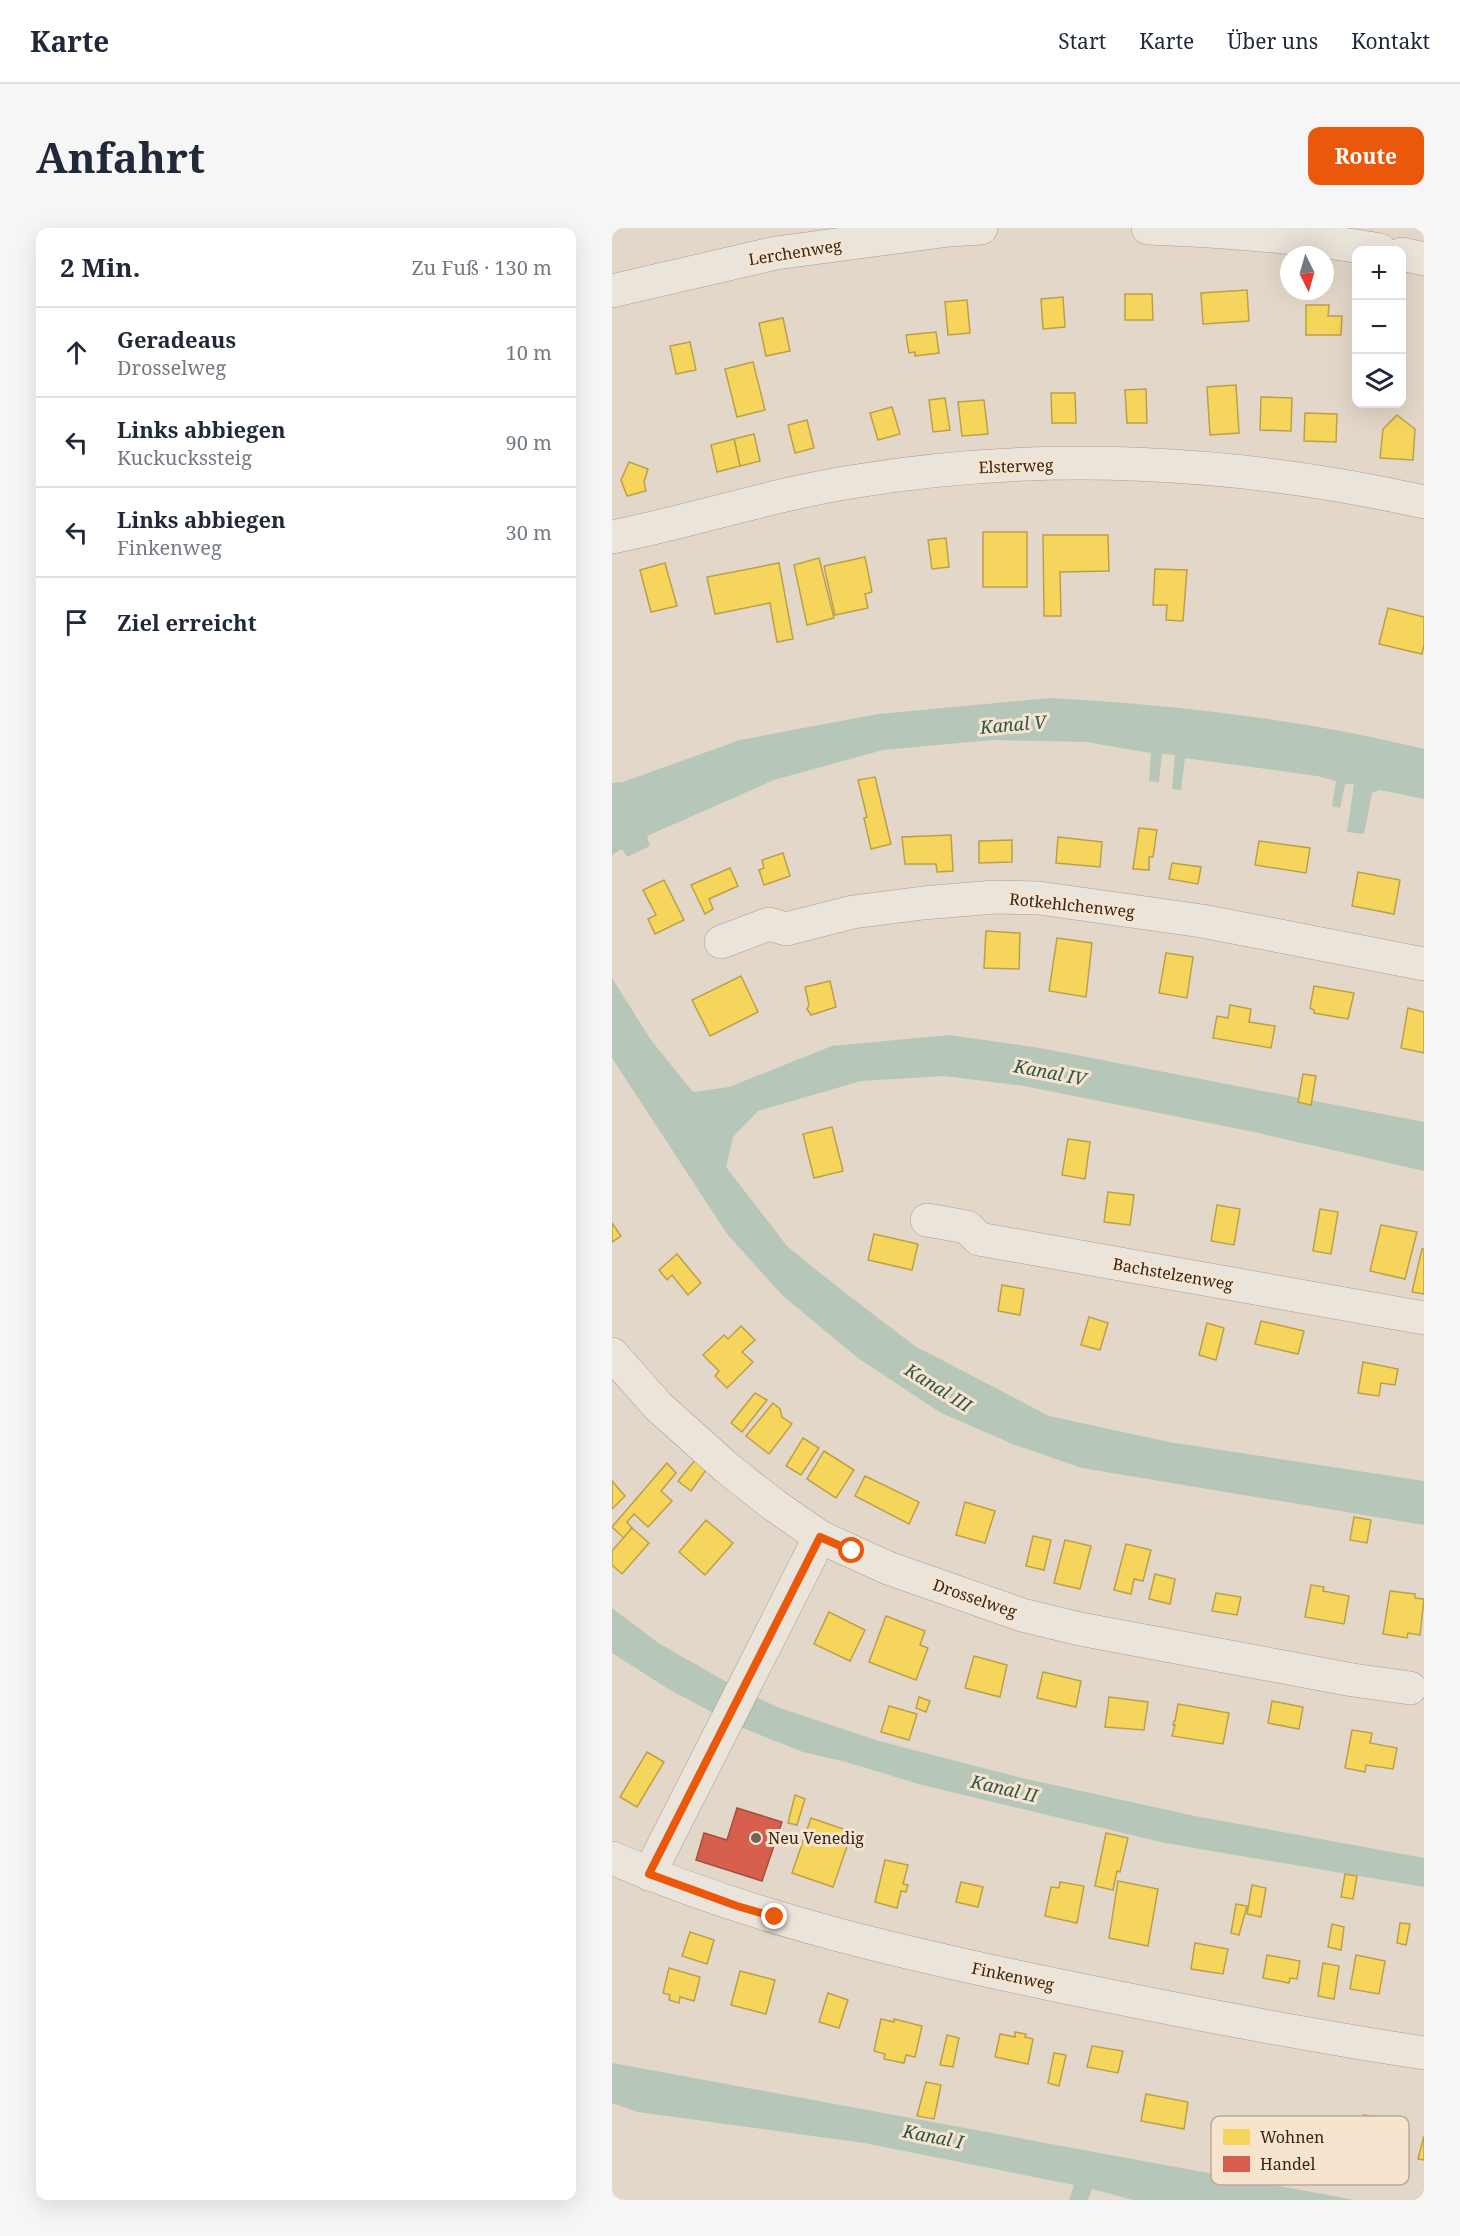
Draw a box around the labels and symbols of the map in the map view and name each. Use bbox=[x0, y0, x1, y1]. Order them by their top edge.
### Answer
street label: Lerchenweg bbox=[747, 234, 843, 270]
north arrow bbox=[1280, 246, 1334, 300]
street label: Elsterweg bbox=[978, 454, 1054, 478]
water label: Kanal V bbox=[978, 709, 1049, 739]
street label: Rotkehlchenweg bbox=[1008, 887, 1136, 923]
water label: Kanal IV bbox=[1011, 1053, 1090, 1091]
street label: Bachstelzenweg bbox=[1111, 1253, 1235, 1295]
water label: Kanal III bbox=[900, 1357, 978, 1418]
route start bbox=[838, 1537, 864, 1563]
street label: Drosselweg bbox=[930, 1573, 1020, 1623]
water label: Kanal II bbox=[968, 1769, 1041, 1808]
place label: Neu Venedig bbox=[768, 1827, 864, 1849]
marker: Neu Venedig bbox=[749, 1831, 763, 1845]
route end bbox=[761, 1903, 787, 1929]
street label: Finkenweg bbox=[970, 1957, 1057, 1996]
legend bbox=[1211, 2116, 1409, 2185]
water label: Kanal I bbox=[900, 2118, 967, 2154]
text: Wohnen bbox=[1260, 2126, 1324, 2148]
text: Handel bbox=[1260, 2153, 1315, 2175]

